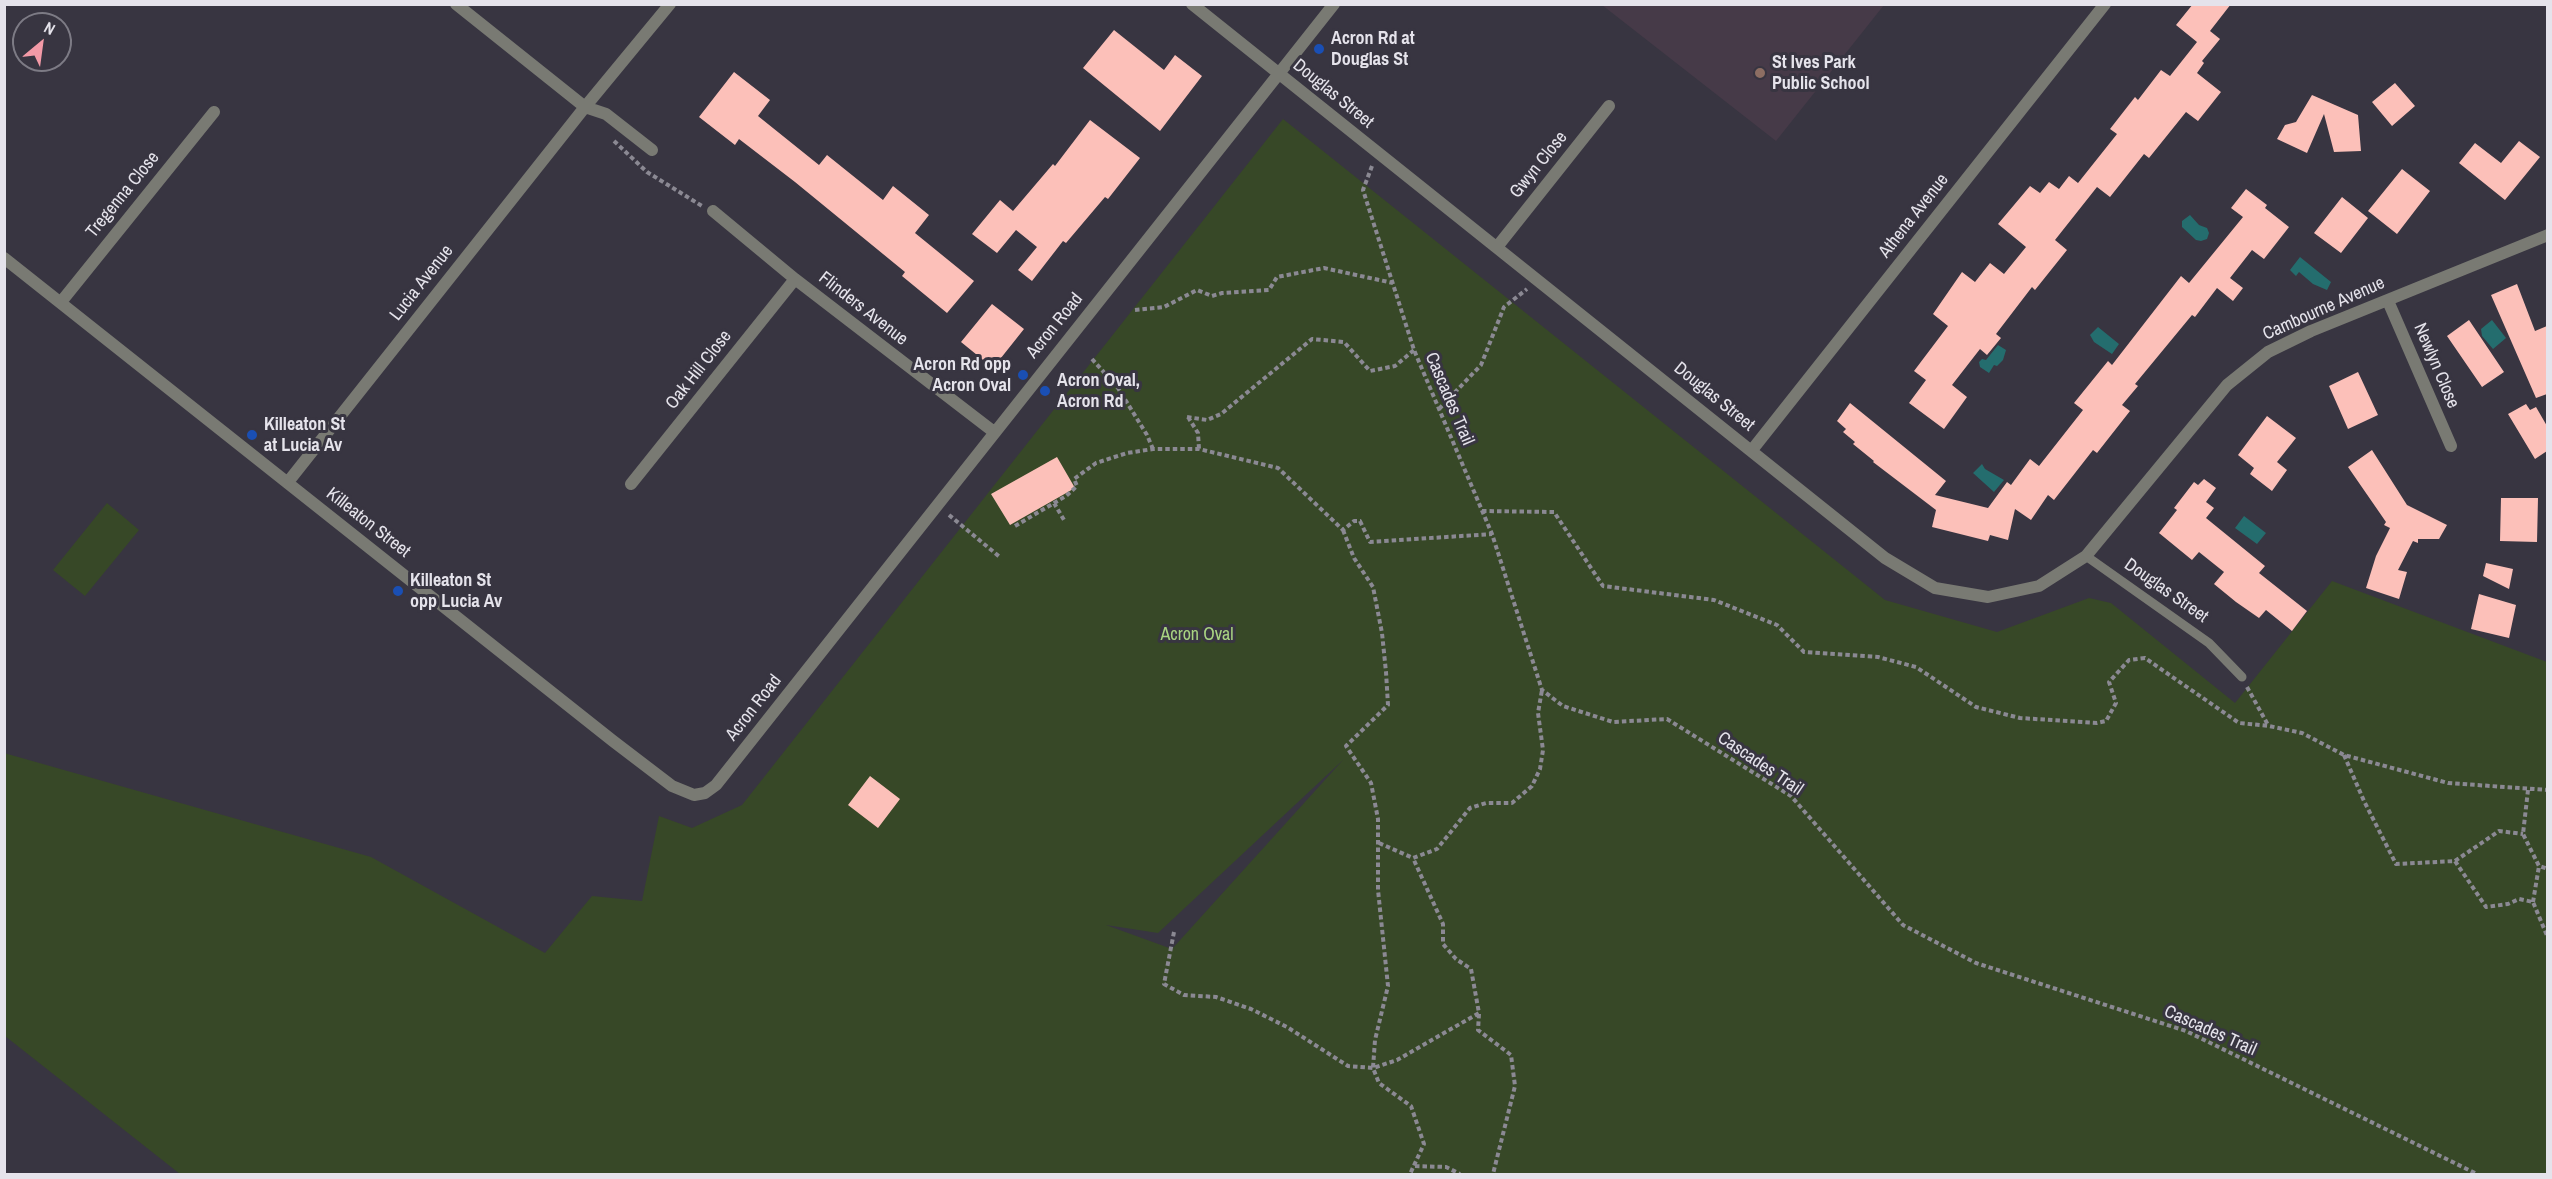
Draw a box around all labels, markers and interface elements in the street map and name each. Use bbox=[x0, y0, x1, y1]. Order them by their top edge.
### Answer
north arrow bbox=[12, 12, 72, 72]
text: N bbox=[40, 16, 59, 40]
place label: Acron Rd at Douglas St bbox=[1331, 28, 1415, 70]
marker: Acron Rd at Douglas St bbox=[1312, 42, 1326, 56]
place label: St Ives Park Public School bbox=[1772, 52, 1870, 94]
street label: Douglas Street bbox=[1288, 55, 1378, 133]
marker: St Ives Park Public School bbox=[1753, 66, 1767, 80]
street label: Gwyn Close bbox=[1506, 127, 1572, 203]
street label: Tregenna Close bbox=[82, 148, 164, 242]
street label: Athena Avenue bbox=[1874, 170, 1954, 262]
street label: Lucia Avenue bbox=[386, 241, 458, 325]
street label: Flinders Avenue bbox=[814, 267, 912, 351]
street label: Cambourne Avenue bbox=[2260, 272, 2388, 346]
street label: Acron Road bbox=[1022, 289, 1088, 363]
street label: Newlyn Close bbox=[2408, 320, 2464, 412]
street label: Oak Hill Close bbox=[661, 326, 737, 414]
street label: Cascades Trail bbox=[1420, 349, 1478, 449]
place label: Acron Rd opp Acron Oval bbox=[913, 354, 1011, 397]
street label: Douglas Street bbox=[1669, 358, 1759, 436]
marker: Acron Rd opp Acron Oval bbox=[1016, 368, 1030, 382]
place label: Acron Oval, Acron Rd bbox=[1057, 370, 1140, 412]
marker: Acron Oval, Acron Rd bbox=[1038, 384, 1052, 398]
place label: Killeaton St at Lucia Av bbox=[264, 414, 345, 456]
marker: Killeaton St at Lucia Av bbox=[245, 428, 259, 442]
street label: Killeaton Street bbox=[322, 483, 414, 563]
street label: Douglas Street bbox=[2120, 554, 2212, 628]
place label: Killeaton St opp Lucia Av bbox=[410, 570, 502, 612]
marker: Killeaton St opp Lucia Av bbox=[391, 584, 405, 598]
park label: Acron Oval bbox=[1160, 624, 1234, 646]
street label: Acron Road bbox=[721, 671, 787, 745]
street label: Cascades Trail bbox=[1713, 727, 1807, 801]
street label: Cascades Trail bbox=[2161, 1001, 2259, 1061]

